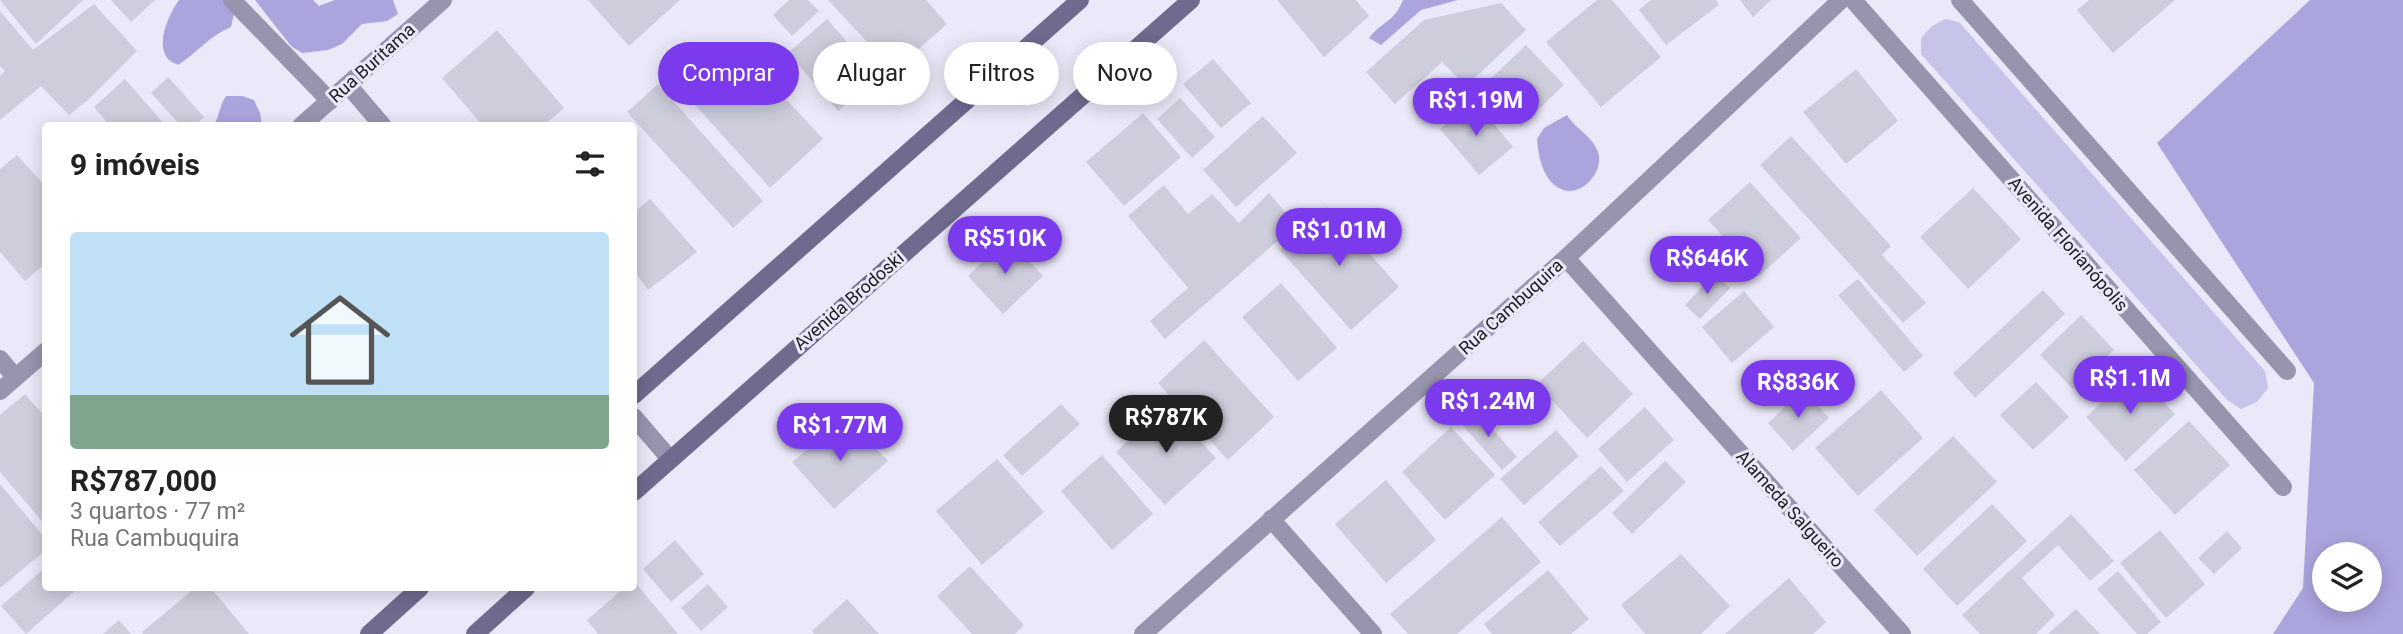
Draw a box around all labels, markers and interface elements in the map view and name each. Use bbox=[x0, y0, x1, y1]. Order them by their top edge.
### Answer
street label: Rua Buritama bbox=[324, 19, 419, 107]
chip: Comprar bbox=[658, 42, 799, 105]
chip: Alugar bbox=[813, 42, 930, 105]
chip: Filtros bbox=[944, 42, 1059, 105]
chip: Novo bbox=[1073, 42, 1177, 105]
pin: R$1.19M bbox=[1411, 78, 1541, 138]
text: R$1.19M bbox=[1429, 87, 1523, 114]
icon: filters bbox=[571, 145, 609, 183]
text: 9 imóveis bbox=[70, 147, 200, 182]
street label: Avenida Florianópolis bbox=[2004, 172, 2133, 315]
pin: R$1.01M bbox=[1274, 208, 1404, 268]
pin: R$510K bbox=[948, 216, 1062, 276]
text: R$1.01M bbox=[1292, 217, 1386, 244]
text: R$510K bbox=[964, 225, 1046, 252]
pin: R$646K bbox=[1650, 236, 1764, 296]
text: R$646K bbox=[1666, 245, 1748, 272]
street label: Avenida Brodoski bbox=[789, 247, 908, 354]
street label: Rua Cambuquira bbox=[1454, 254, 1567, 359]
icon: home bbox=[277, 277, 403, 403]
pin: R$1.1M bbox=[2073, 356, 2187, 416]
pin: R$836K bbox=[1741, 360, 1855, 420]
text: R$1.1M bbox=[2089, 365, 2171, 392]
text: R$836K bbox=[1757, 369, 1839, 396]
pin: R$1.24M bbox=[1423, 380, 1553, 439]
text: R$1.24M bbox=[1441, 388, 1535, 415]
pin: R$787K bbox=[1109, 396, 1223, 455]
pin: R$1.77M bbox=[775, 404, 905, 463]
text: R$787K bbox=[1125, 404, 1207, 431]
text: R$1.77M bbox=[793, 412, 887, 439]
street label: Alameda Salgueiro bbox=[1732, 446, 1849, 572]
text: R$787,000 bbox=[70, 463, 217, 498]
text: 3 quartos · 77 m² bbox=[70, 498, 245, 525]
text: Rua Cambuquira bbox=[70, 525, 240, 552]
map controls bbox=[2312, 542, 2382, 612]
button: layers bbox=[2312, 542, 2382, 612]

